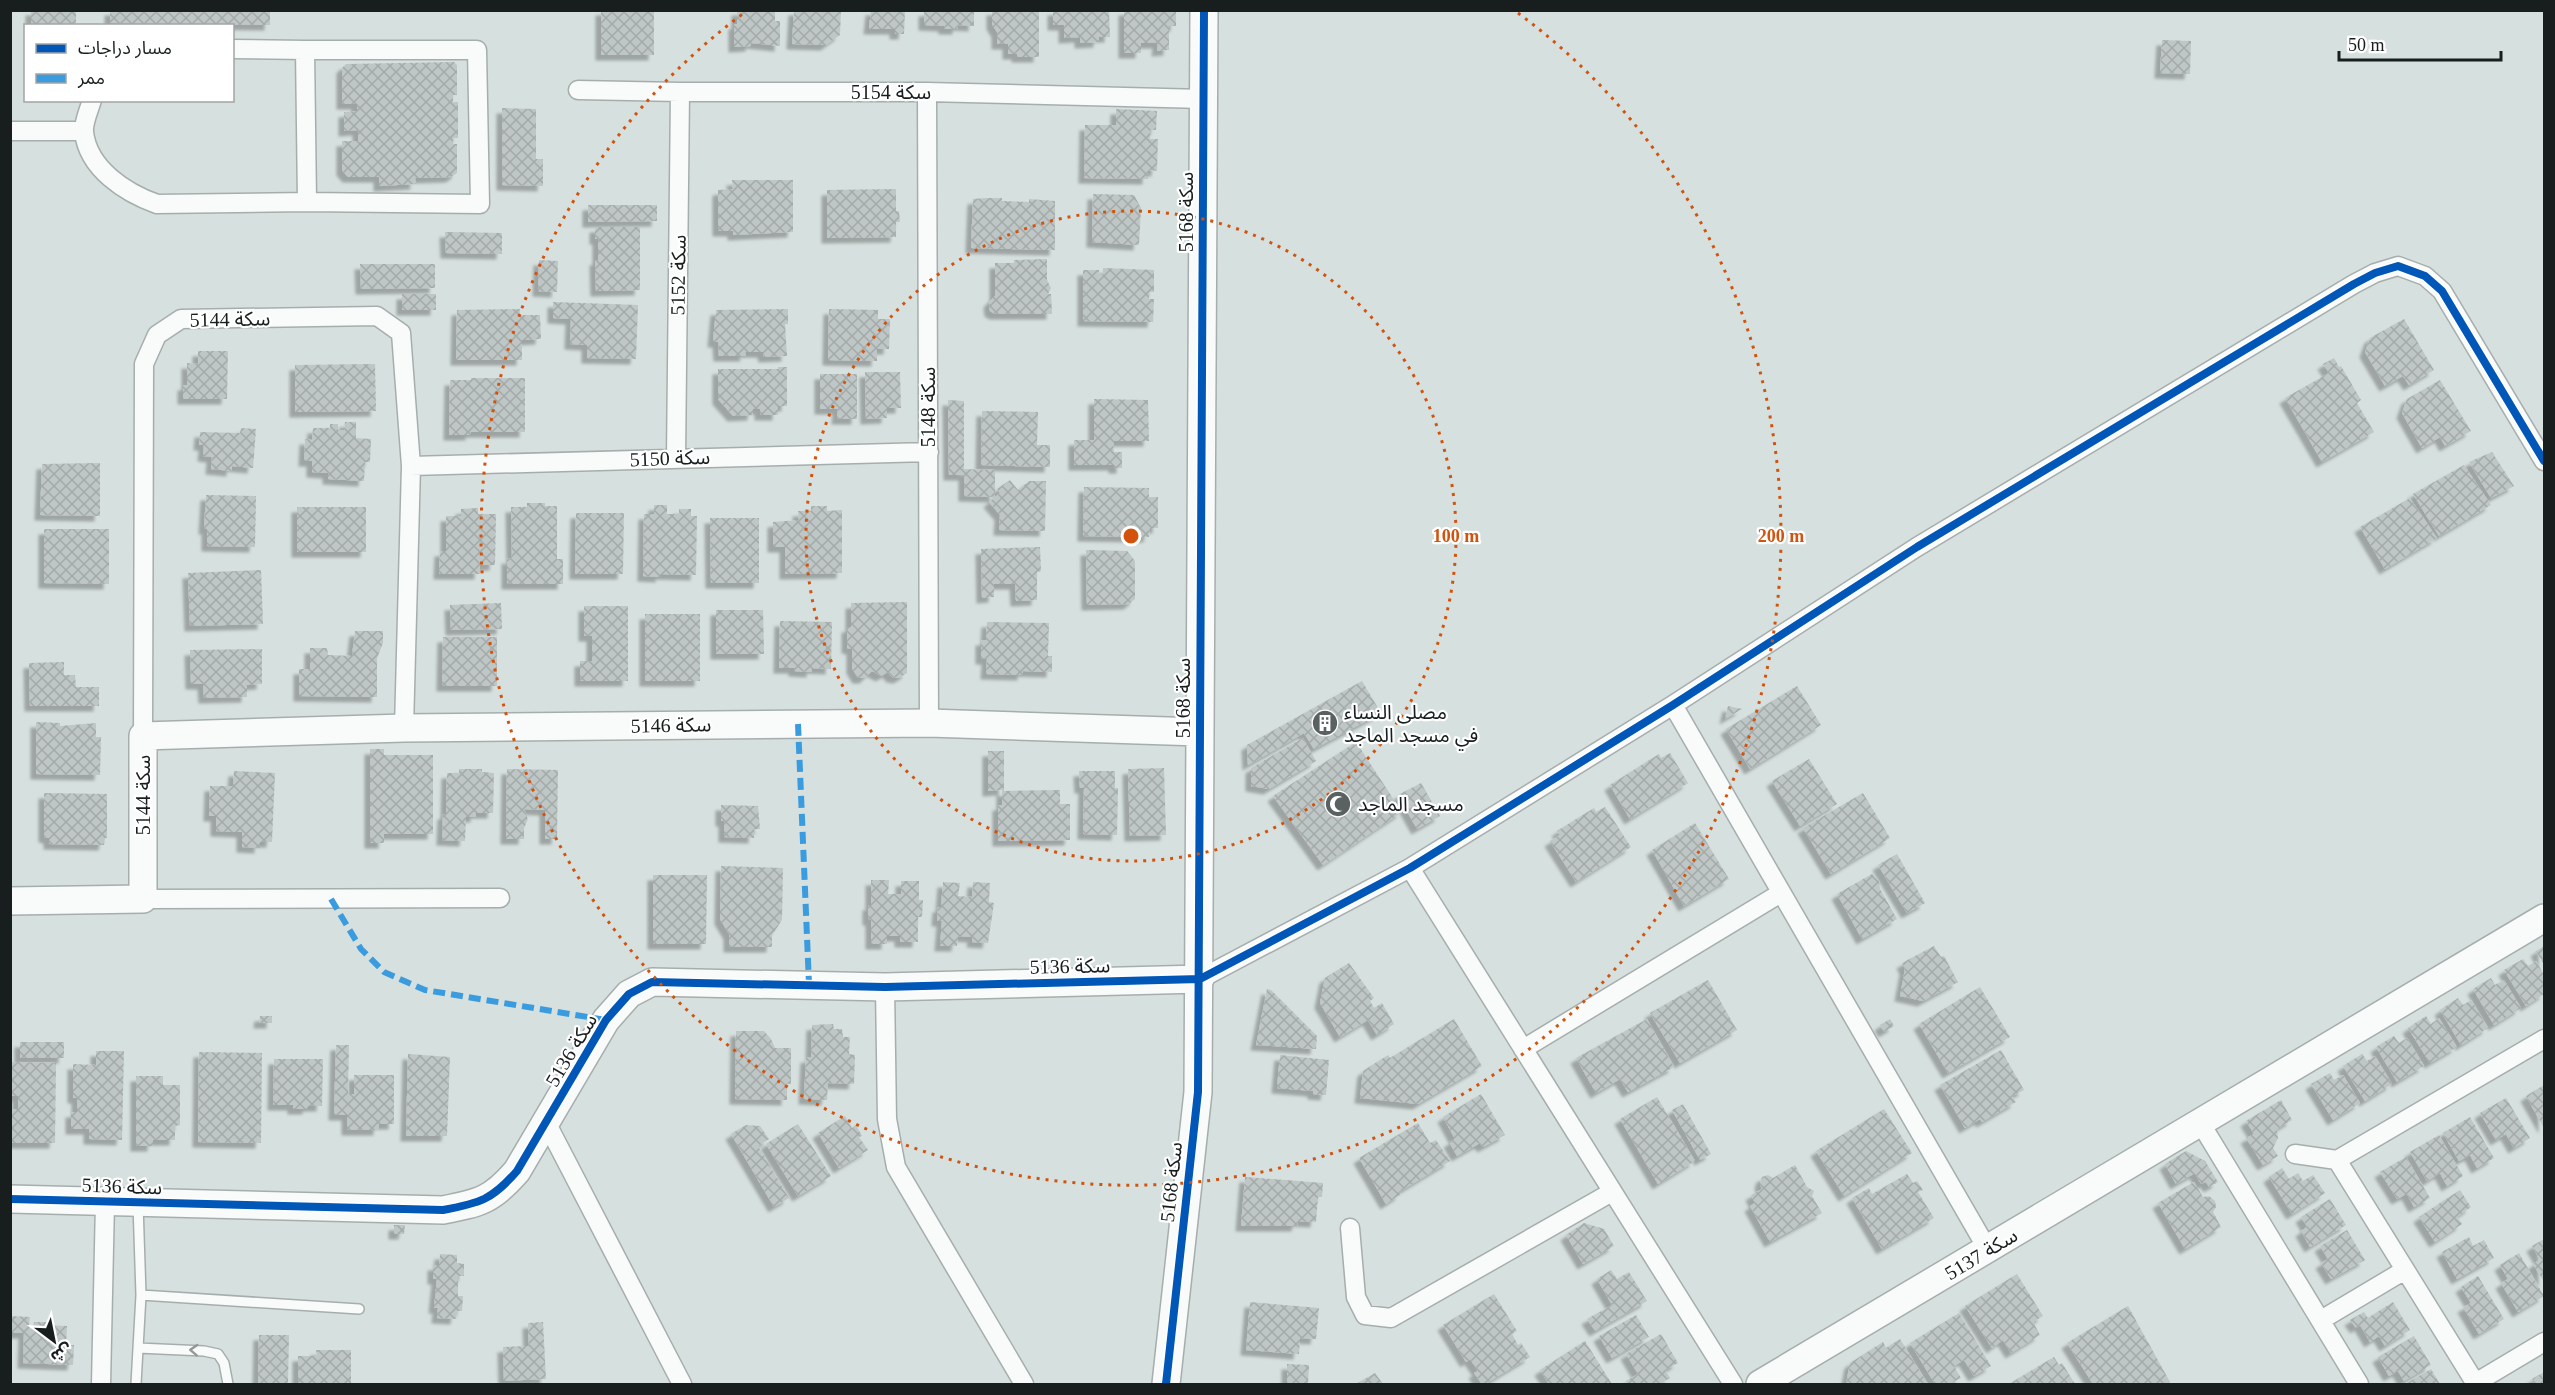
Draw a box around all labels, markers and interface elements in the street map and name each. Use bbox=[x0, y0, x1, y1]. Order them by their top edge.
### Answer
legend bbox=[24, 24, 234, 102]
scale bar bbox=[2339, 24, 2501, 62]
text: 50 m bbox=[2348, 35, 2385, 55]
text: مسار دراجات bbox=[78, 38, 172, 59]
text: ممر bbox=[77, 68, 105, 89]
street label: سكة 5154 bbox=[851, 81, 931, 103]
street label: سكة 5168 bbox=[1175, 172, 1197, 252]
street label: سكة 5152 bbox=[666, 235, 690, 315]
street label: سكة 5144 bbox=[190, 307, 270, 331]
street label: سكة 5148 bbox=[917, 367, 939, 447]
street label: سكة 5150 bbox=[629, 446, 711, 470]
centre of rings bbox=[1121, 526, 1141, 546]
text: 100 m bbox=[1433, 526, 1479, 546]
text: 200 m bbox=[1758, 526, 1804, 546]
street label: سكة 5168 bbox=[1172, 658, 1194, 738]
place label: مصلى النساء في مسجد الماجد bbox=[1344, 701, 1478, 751]
building icon: مصلى النساء في مسجد الماجد bbox=[1310, 708, 1340, 738]
street label: سكة 5146 bbox=[631, 713, 711, 737]
street label: سكة 5144 bbox=[132, 755, 154, 835]
mosque icon: مسجد الماجد bbox=[1323, 789, 1353, 819]
place label: مسجد الماجد bbox=[1358, 793, 1464, 815]
street label: سكة 5136 bbox=[1030, 954, 1110, 978]
street label: سكة 5136 bbox=[541, 1010, 601, 1090]
street label: سكة 5168 bbox=[1156, 1141, 1186, 1223]
street label: سكة 5136 bbox=[81, 1174, 163, 1198]
street label: سكة 5137 bbox=[1941, 1224, 2021, 1284]
north arrow bbox=[24, 1311, 84, 1371]
text: ش bbox=[47, 1339, 75, 1366]
one-way arrow bbox=[190, 1344, 199, 1357]

